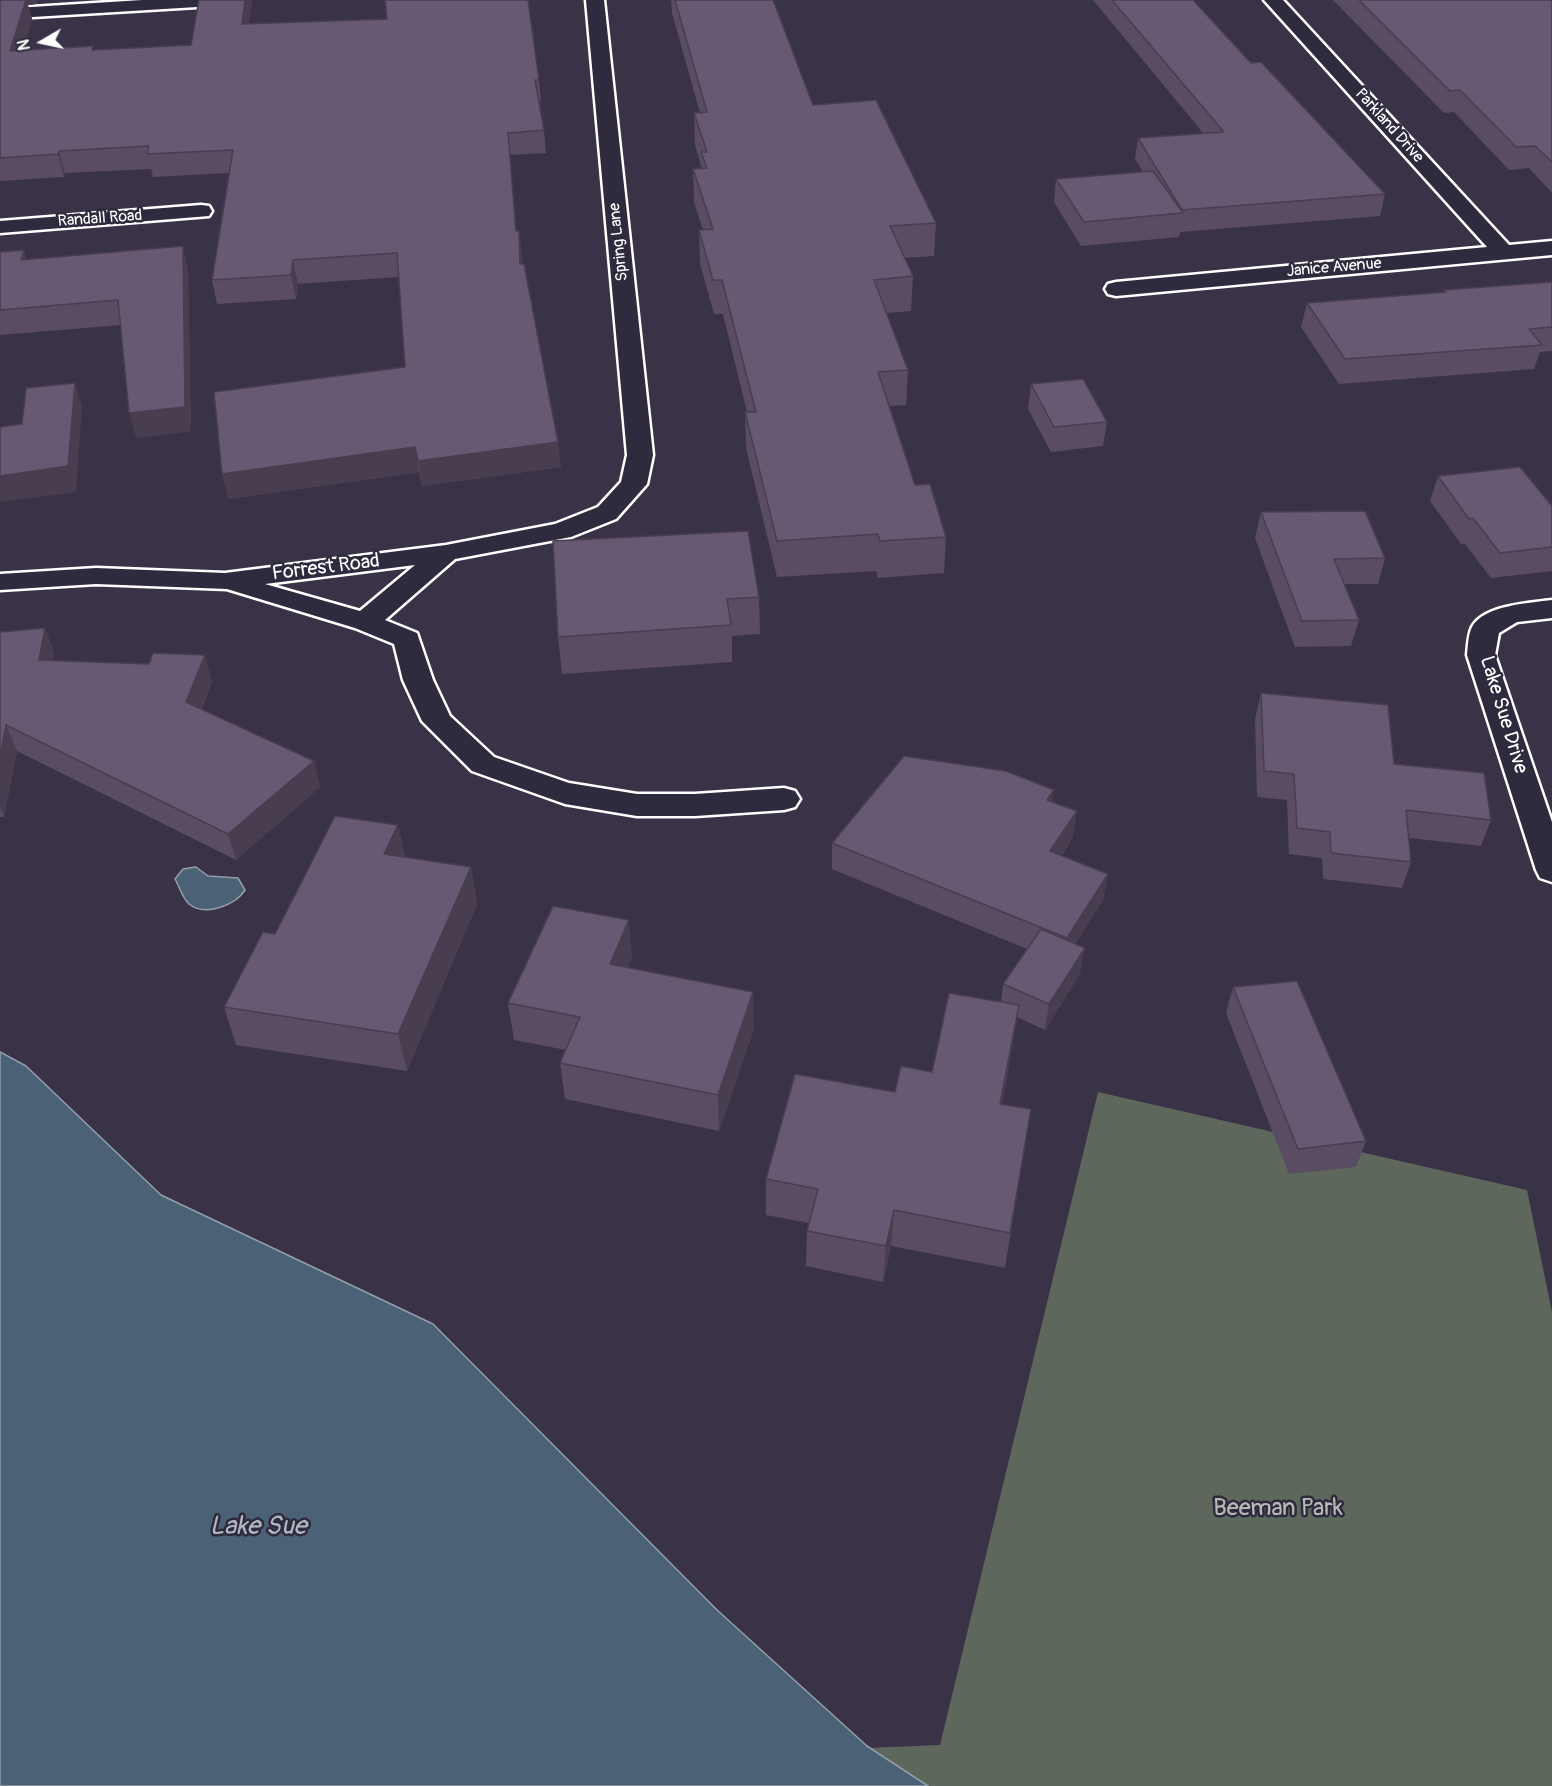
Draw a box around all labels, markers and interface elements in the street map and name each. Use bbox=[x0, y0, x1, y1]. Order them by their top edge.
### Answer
north arrow bbox=[12, 12, 72, 72]
text: N bbox=[13, 38, 35, 52]
street label: Parkland Drive bbox=[1351, 85, 1427, 167]
street label: Spring Lane bbox=[605, 202, 633, 282]
street label: Randall Road bbox=[57, 206, 143, 232]
street label: Janice Avenue bbox=[1286, 254, 1382, 282]
street label: Forrest Road bbox=[271, 549, 381, 587]
street label: Lake Sue Drive bbox=[1474, 653, 1532, 777]
park label: Beeman Park bbox=[1213, 1495, 1343, 1523]
water label: Lake Sue bbox=[209, 1511, 307, 1543]

